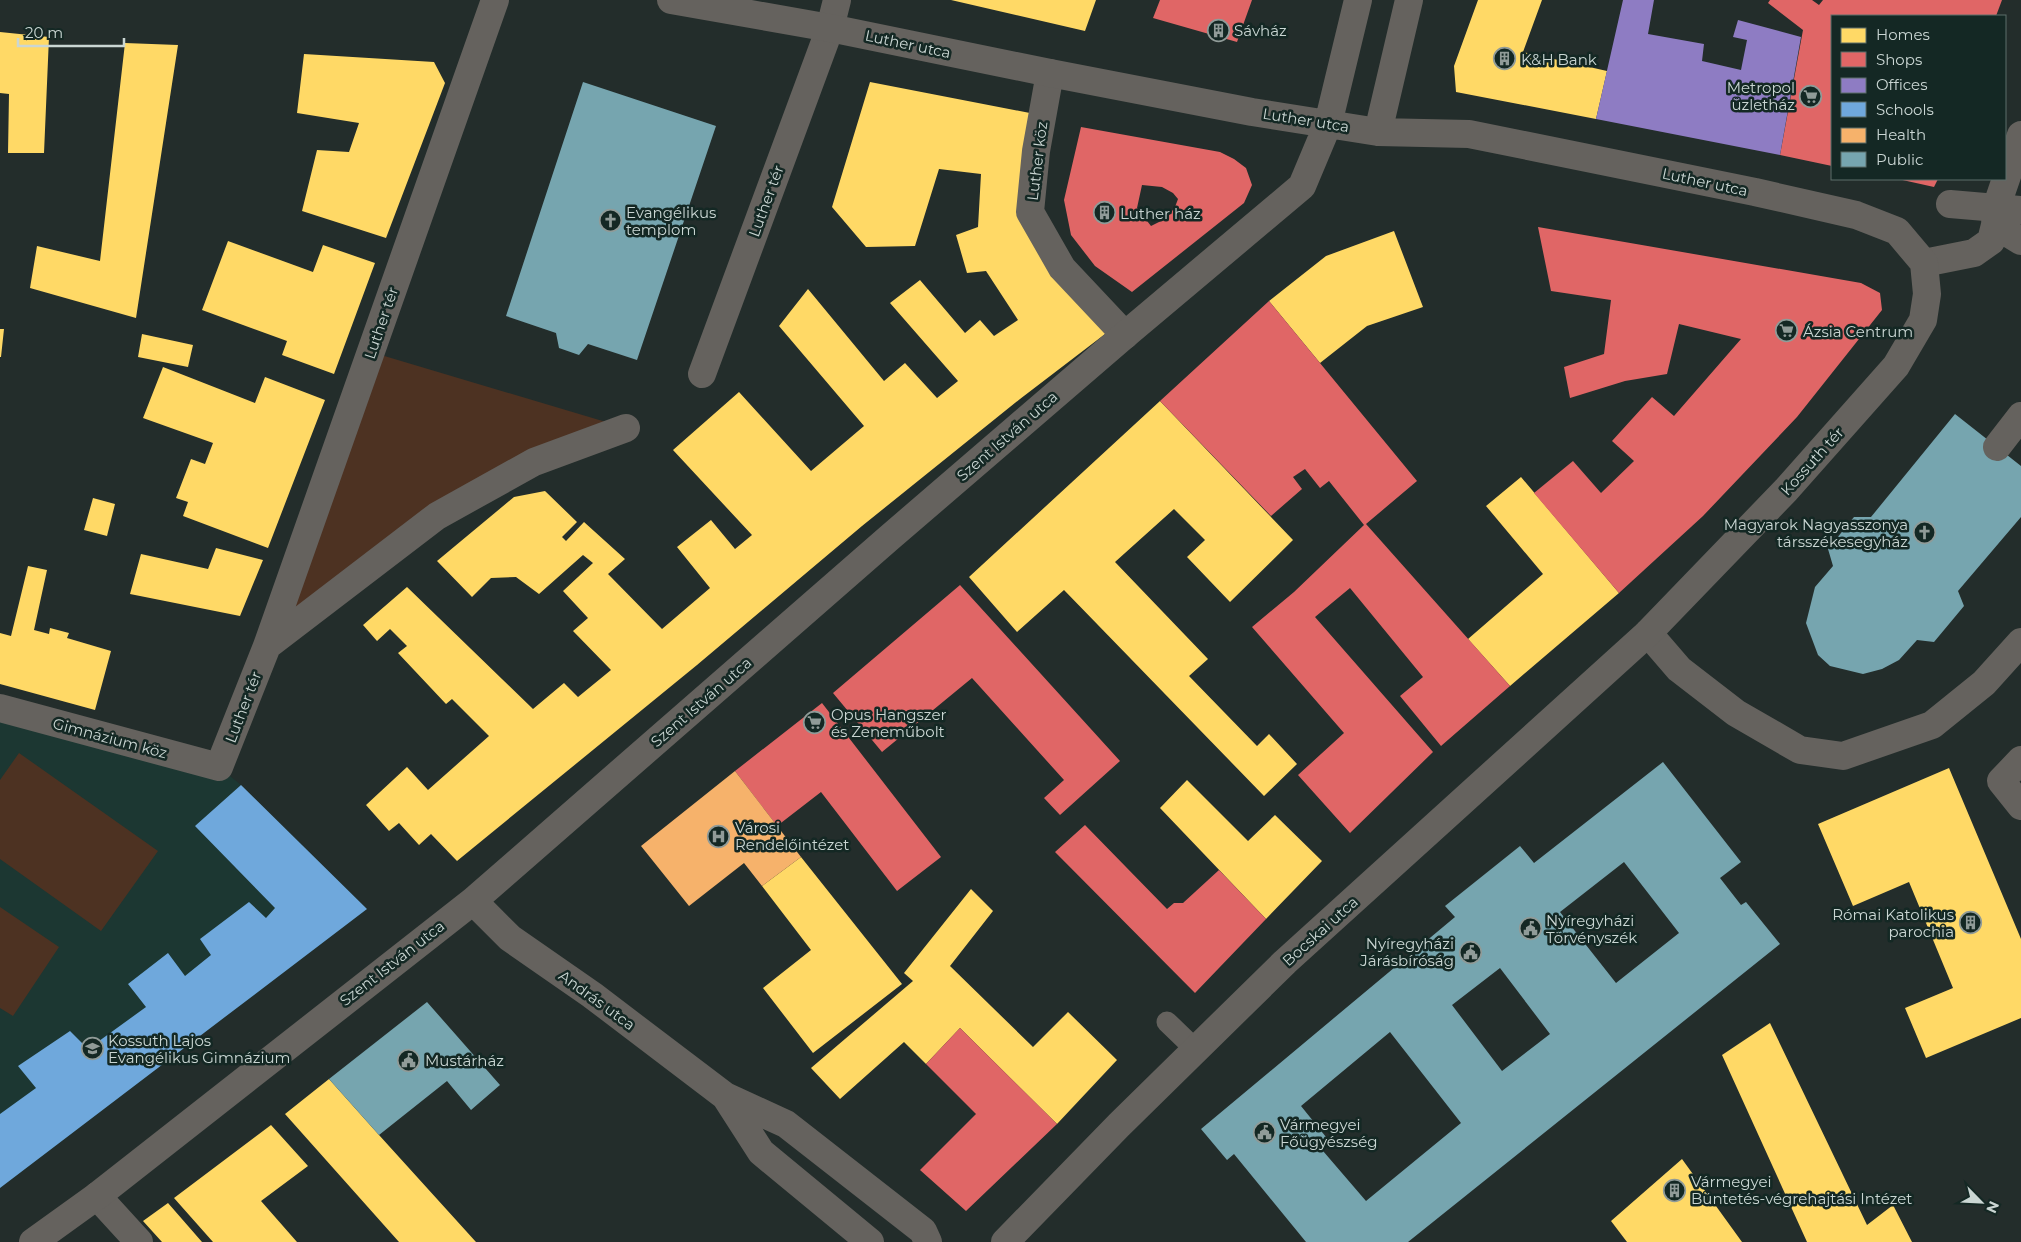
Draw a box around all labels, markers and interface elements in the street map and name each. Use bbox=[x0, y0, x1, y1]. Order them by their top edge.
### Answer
scale bar bbox=[18, 15, 124, 47]
legend bbox=[1831, 15, 2006, 180]
building icon: Sávház bbox=[1206, 18, 1230, 42]
place label: Sávház bbox=[1234, 21, 1287, 40]
text: 20 m bbox=[25, 23, 63, 42]
text: Homes bbox=[1876, 25, 1930, 44]
street label: Luther utca bbox=[863, 26, 953, 62]
building icon: K&H Bank bbox=[1493, 47, 1517, 71]
place label: K&H Bank bbox=[1521, 50, 1597, 69]
text: Shops bbox=[1876, 50, 1922, 69]
text: Offices bbox=[1876, 75, 1928, 94]
place label: Metropol üzletház bbox=[1727, 78, 1795, 114]
supermarket icon: Metropol üzletház bbox=[1799, 84, 1823, 108]
text: Schools bbox=[1876, 100, 1934, 119]
street label: Luther utca bbox=[1261, 104, 1351, 136]
street label: Luther köz bbox=[1023, 120, 1051, 202]
text: Health bbox=[1876, 125, 1926, 144]
text: Public bbox=[1876, 150, 1924, 169]
street label: Luther tér bbox=[744, 163, 788, 239]
street label: Luther utca bbox=[1660, 164, 1750, 200]
building icon: Luther ház bbox=[1092, 201, 1116, 225]
place label: Evangélikus templom bbox=[626, 203, 716, 239]
place label: Luther ház bbox=[1120, 204, 1201, 223]
church icon: Evangélikus templom bbox=[598, 209, 622, 233]
street label: Luther tér bbox=[360, 284, 402, 362]
supermarket icon: Ázsia Centrum bbox=[1775, 319, 1799, 343]
place label: Ázsia Centrum bbox=[1803, 322, 1913, 341]
street label: Szent István utca bbox=[953, 387, 1061, 485]
street label: Kossuth tér bbox=[1776, 423, 1848, 499]
place label: Magyarok Nagyasszonya társszékesegyház bbox=[1724, 515, 1908, 551]
church icon: Magyarok Nagyasszonya társszékesegyház bbox=[1912, 521, 1936, 545]
street label: Szent István utca bbox=[647, 653, 755, 751]
street label: Luther tér bbox=[221, 669, 265, 745]
place label: Opus Hangszer és Zeneműbolt bbox=[831, 705, 946, 741]
supermarket icon: Opus Hangszer és Zeneműbolt bbox=[803, 711, 827, 735]
street label: Gimnázium köz bbox=[51, 714, 170, 762]
place label: Városi Rendelőintézet bbox=[735, 818, 849, 854]
hospital icon: Városi Rendelőintézet bbox=[707, 824, 731, 848]
street label: Bocskai utca bbox=[1278, 892, 1362, 970]
place label: Római Katolikus parochia bbox=[1832, 905, 1954, 941]
place label: Nyíregyházi Törvényszék bbox=[1546, 911, 1637, 947]
building icon: Római Katolikus parochia bbox=[1958, 911, 1982, 935]
street label: Szent István utca bbox=[336, 916, 448, 1010]
public building icon: Nyíregyházi Törvényszék bbox=[1518, 917, 1542, 941]
place label: Nyíregyházi Járásbíróság bbox=[1359, 934, 1454, 970]
public building icon: Nyíregyházi Járásbíróság bbox=[1458, 940, 1482, 964]
street label: András utca bbox=[555, 966, 639, 1034]
place label: Kossuth Lajos Evangélikus Gimnázium bbox=[108, 1031, 290, 1067]
school or university icon: Kossuth Lajos Evangélikus Gimnázium bbox=[80, 1037, 104, 1061]
public building icon: Mustárház bbox=[397, 1048, 421, 1072]
place label: Mustárház bbox=[425, 1051, 504, 1070]
place label: Vármegyei Főügyészség bbox=[1280, 1115, 1378, 1151]
public building icon: Vármegyei Főügyészség bbox=[1252, 1121, 1276, 1145]
place label: Vármegyei Büntetés-végrehajtási Intézet bbox=[1691, 1172, 1912, 1208]
north arrow bbox=[1956, 1177, 2006, 1227]
building icon: Vármegyei Büntetés-végrehajtási Intézet bbox=[1663, 1178, 1687, 1202]
text: N bbox=[1982, 1198, 2003, 1216]

